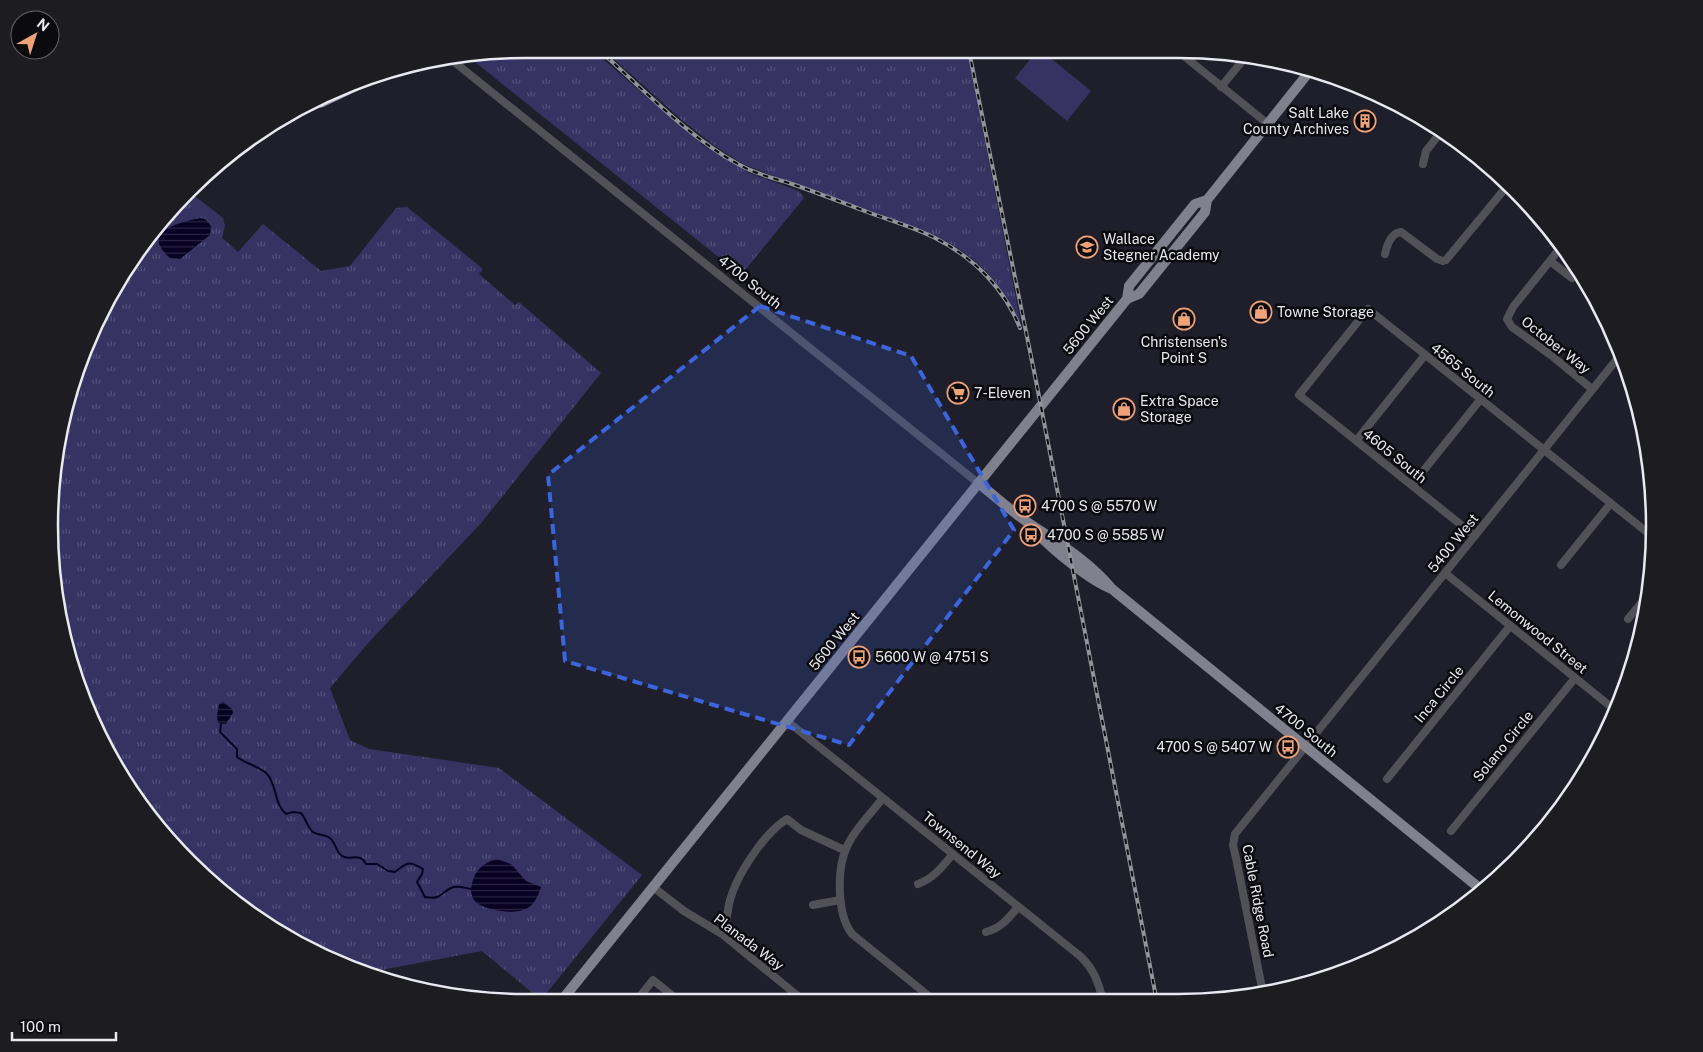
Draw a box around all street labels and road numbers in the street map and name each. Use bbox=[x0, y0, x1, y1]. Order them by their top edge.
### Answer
street label: 4700 South bbox=[715, 252, 785, 312]
street label: 5600 West bbox=[1060, 292, 1116, 358]
street label: October Way bbox=[1518, 313, 1594, 377]
street label: 4565 South bbox=[1428, 339, 1498, 401]
street label: 4605 South bbox=[1360, 425, 1430, 487]
street label: 5400 West bbox=[1424, 510, 1482, 576]
street label: Lemonwood Street bbox=[1485, 587, 1591, 677]
street label: 5600 West bbox=[806, 608, 862, 674]
street label: Inca Circle bbox=[1411, 662, 1467, 726]
street label: 4700 South bbox=[1271, 700, 1341, 760]
street label: Solano Circle bbox=[1470, 707, 1536, 785]
street label: Townsend Way bbox=[920, 808, 1005, 882]
street label: Cable Ridge Road bbox=[1239, 843, 1277, 959]
street label: Planada Way bbox=[711, 910, 788, 974]

